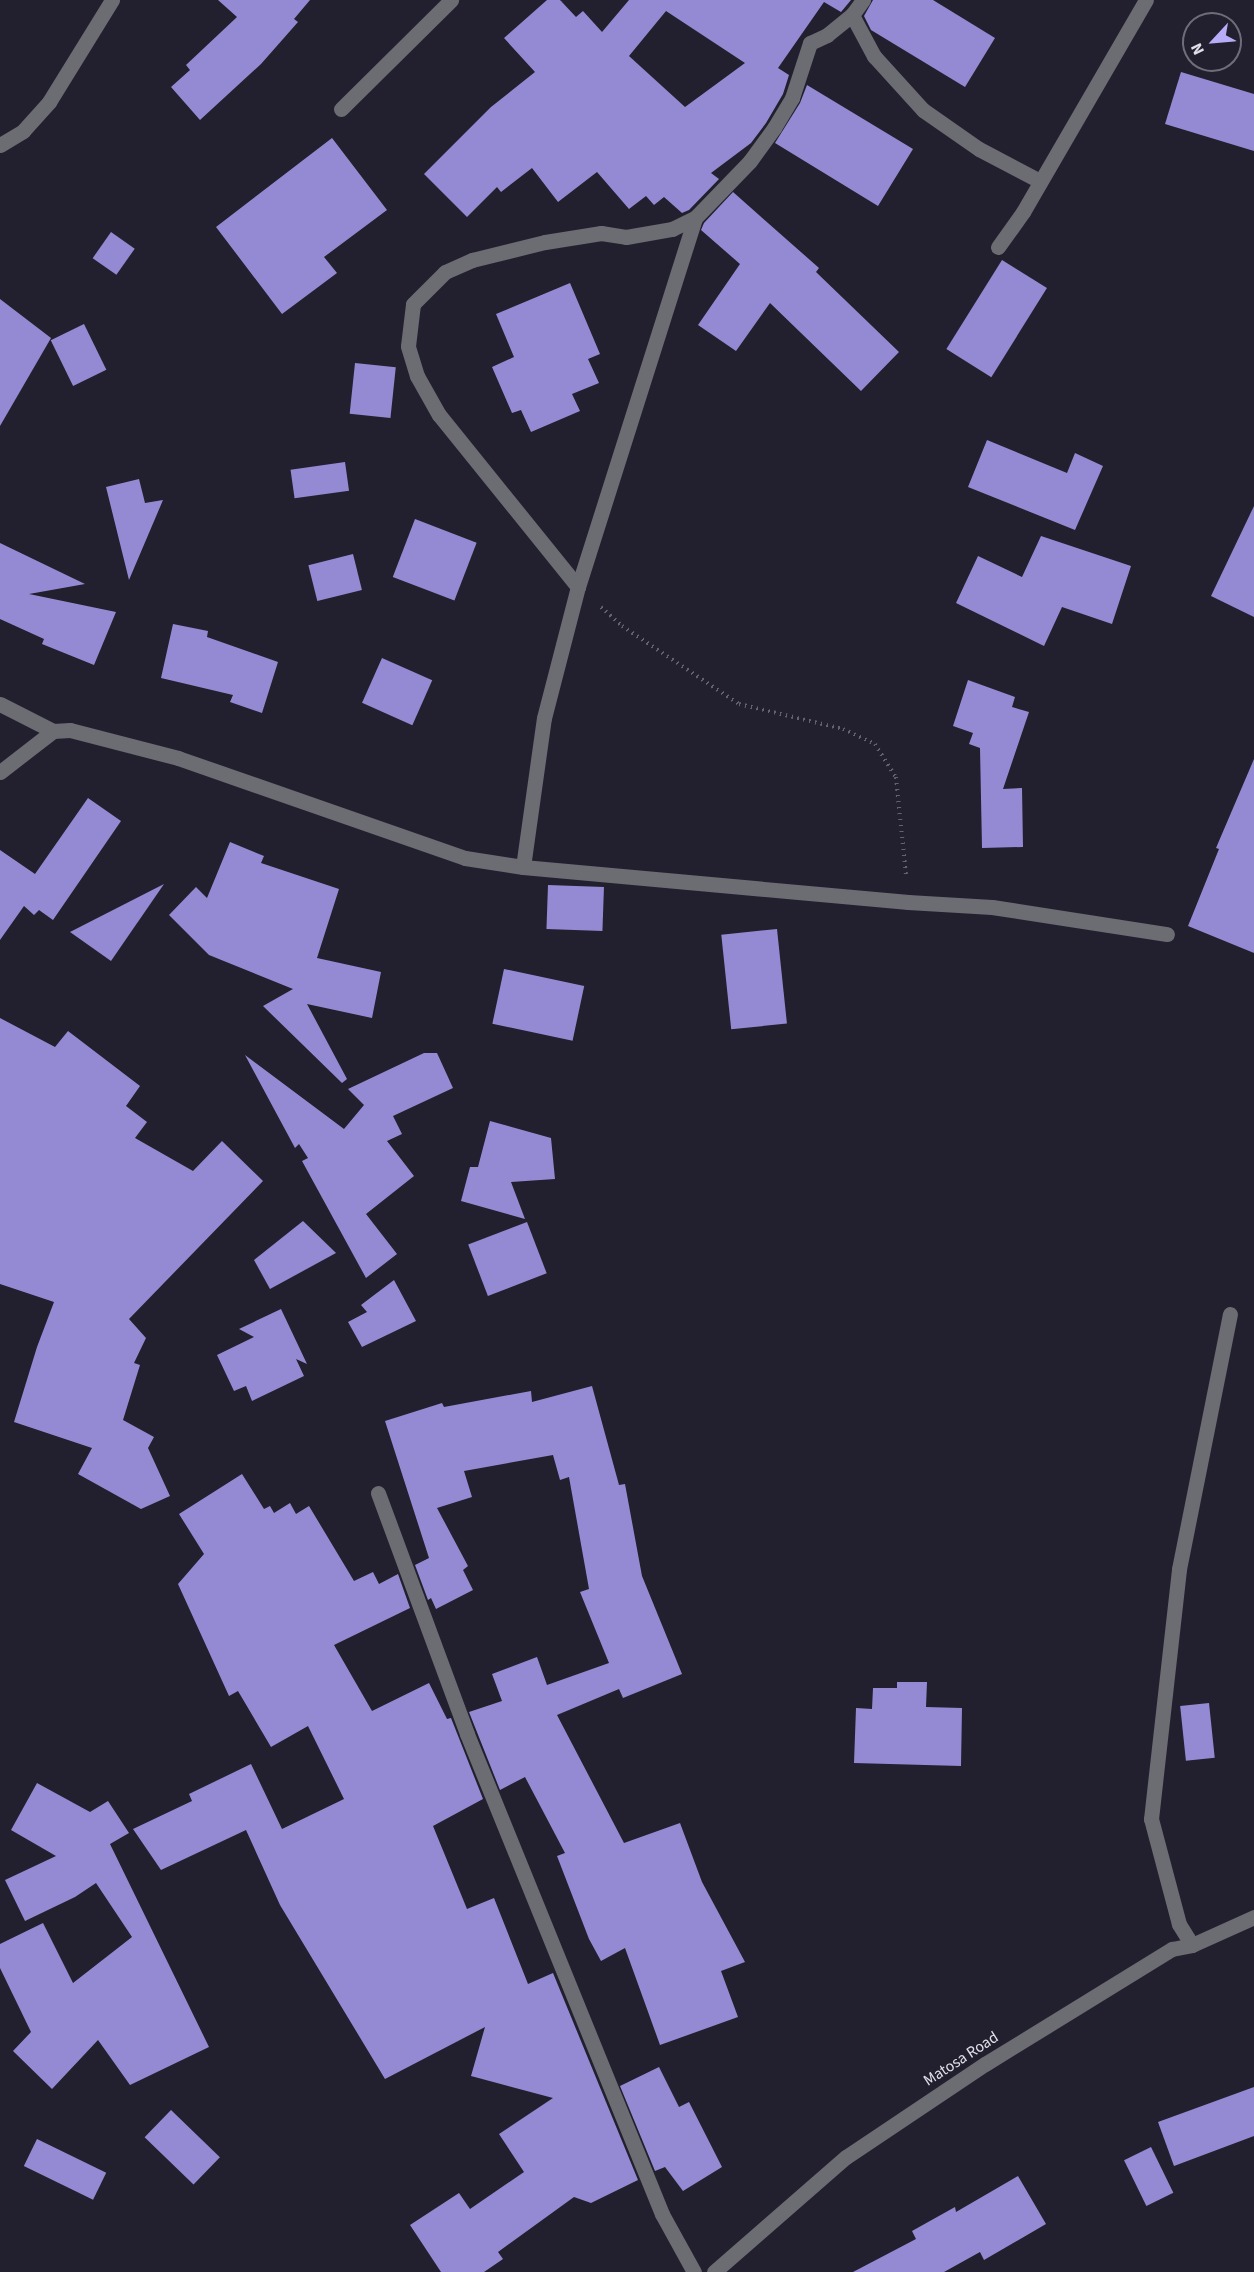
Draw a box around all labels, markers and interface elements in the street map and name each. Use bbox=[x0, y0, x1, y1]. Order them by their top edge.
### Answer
north arrow bbox=[1182, 12, 1242, 72]
text: N bbox=[1185, 39, 1210, 59]
street label: Matosa Road bbox=[920, 2028, 1002, 2090]

